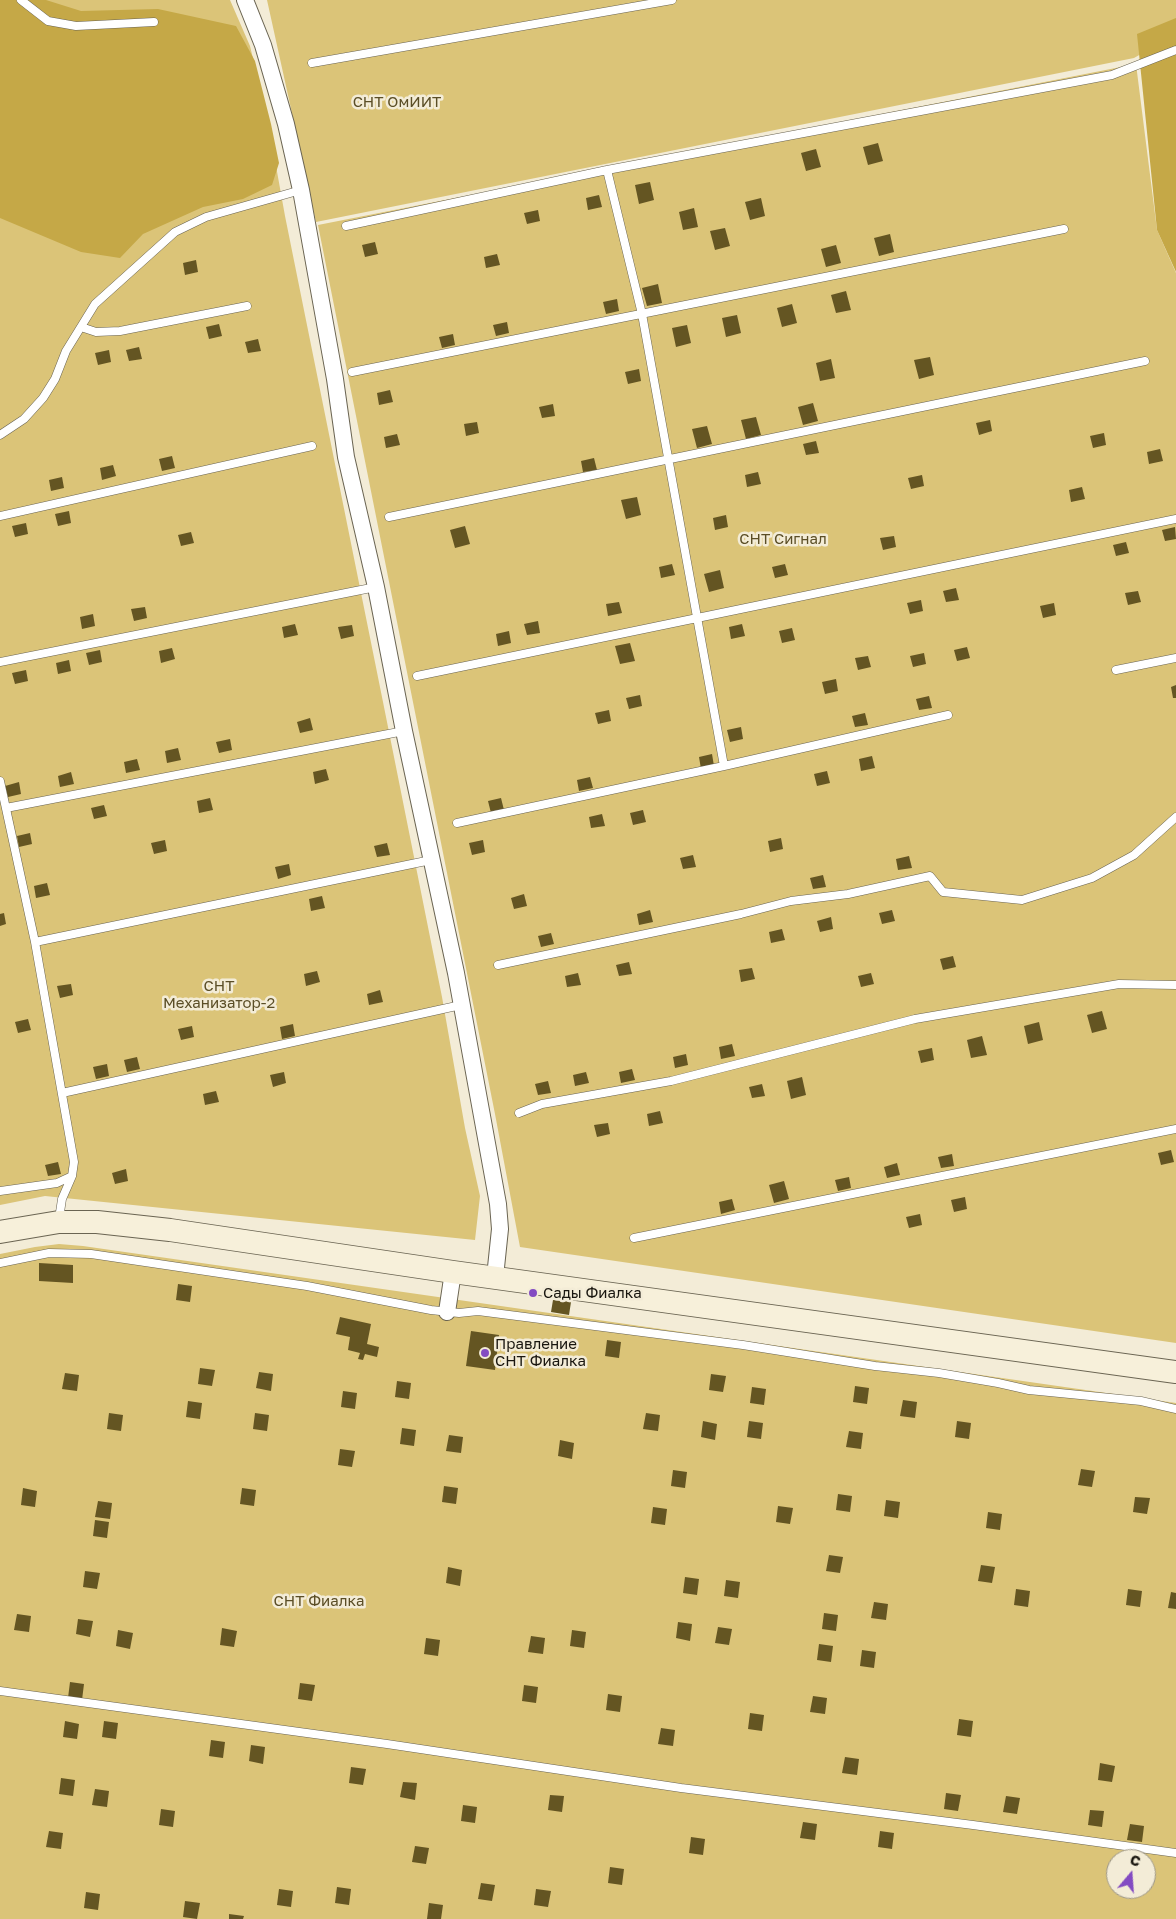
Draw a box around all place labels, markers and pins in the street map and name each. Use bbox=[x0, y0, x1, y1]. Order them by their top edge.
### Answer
place label: Сады Фиалка bbox=[543, 1284, 642, 1302]
marker: Сады Фиалка bbox=[527, 1287, 539, 1299]
place label: Правление СНТ Фиалка bbox=[495, 1335, 586, 1370]
marker: Правление СНТ Фиалка bbox=[479, 1347, 491, 1359]

